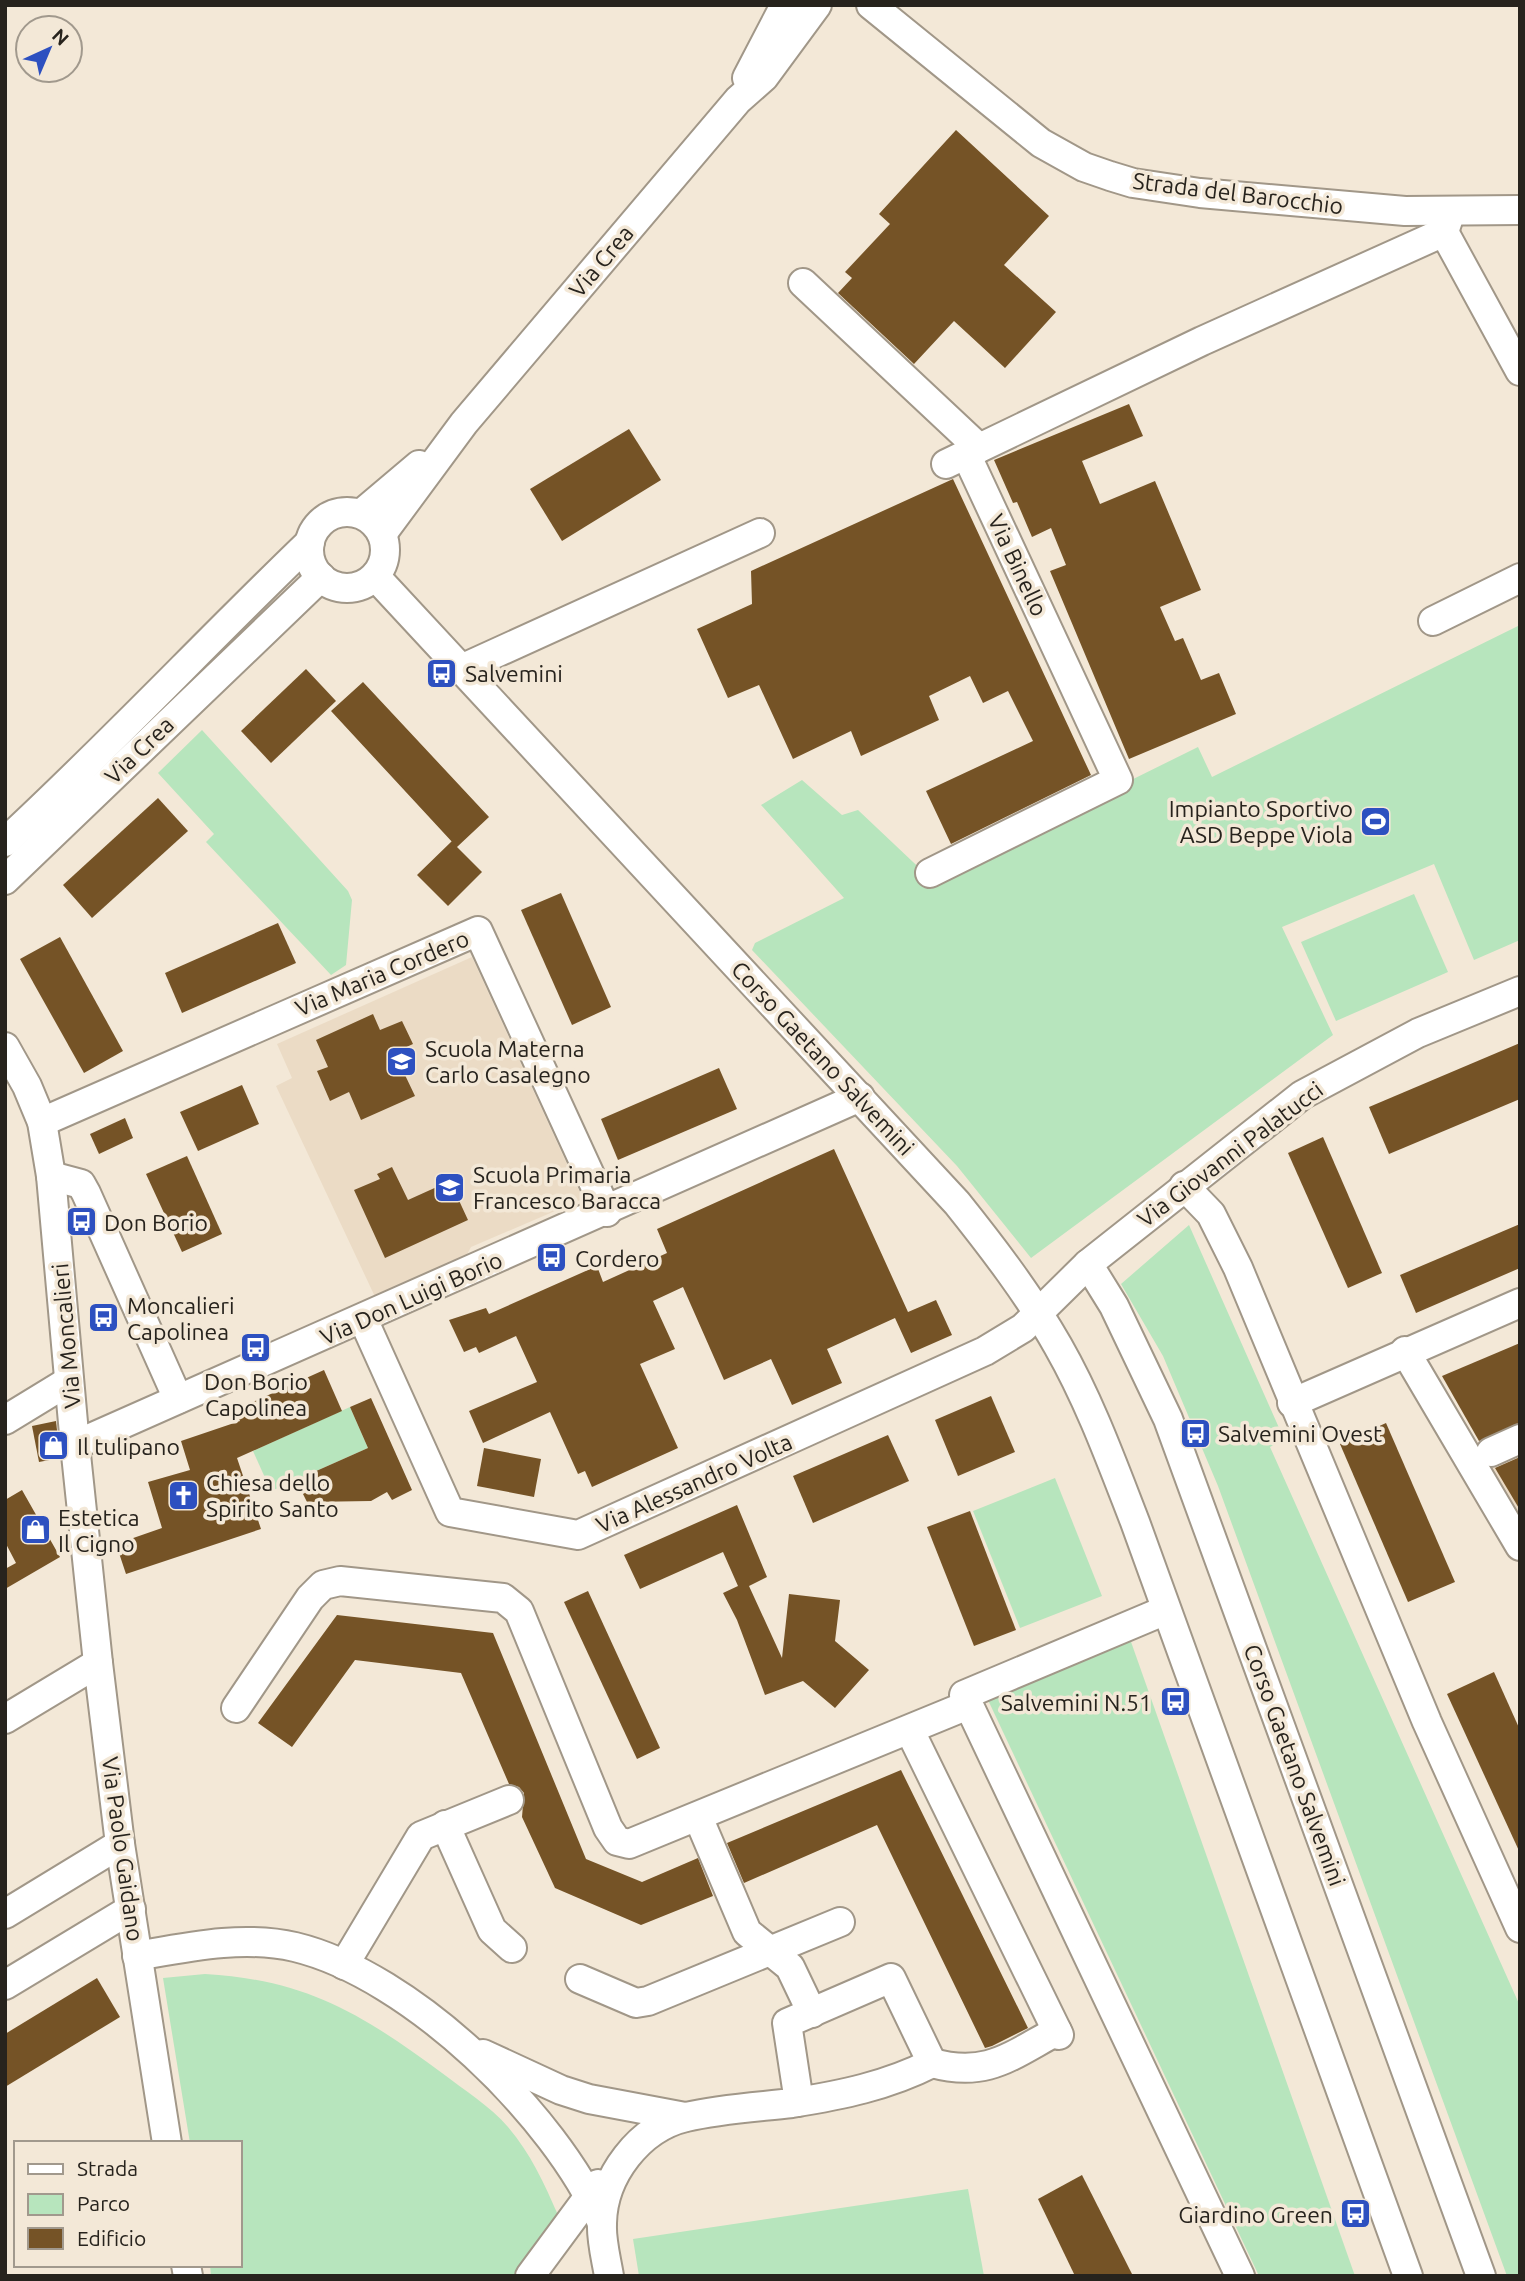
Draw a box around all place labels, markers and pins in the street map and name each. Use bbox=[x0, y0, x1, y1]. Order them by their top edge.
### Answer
bus stop icon: Salvemini bbox=[425, 656, 459, 690]
place label: Salvemini bbox=[465, 661, 563, 686]
place label: Impianto Sportivo ASD Beppe Viola bbox=[1169, 796, 1353, 847]
sports icon: Impianto Sportivo ASD Beppe Viola bbox=[1359, 804, 1393, 838]
place label: Scuola Materna Carlo Casalegno bbox=[425, 1036, 591, 1087]
school or university icon: Scuola Materna Carlo Casalegno bbox=[385, 1044, 419, 1078]
place label: Scuola Primaria Francesco Baracca bbox=[473, 1162, 661, 1213]
school or university icon: Scuola Primaria Francesco Baracca bbox=[433, 1170, 467, 1204]
bus stop icon: Don Borio bbox=[64, 1205, 98, 1239]
place label: Don Borio bbox=[104, 1210, 208, 1235]
bus stop icon: Cordero bbox=[535, 1241, 569, 1275]
place label: Cordero bbox=[575, 1246, 660, 1271]
place label: Moncalieri Capolinea bbox=[127, 1293, 235, 1344]
bus stop icon: Moncalieri Capolinea bbox=[87, 1301, 121, 1335]
bus stop icon: Don Borio Capolinea bbox=[239, 1330, 273, 1364]
place label: Don Borio Capolinea bbox=[204, 1369, 308, 1420]
bus stop icon: Salvemini Ovest bbox=[1178, 1416, 1212, 1450]
place label: Salvemini Ovest bbox=[1218, 1421, 1382, 1446]
shop icon: Il tulipano bbox=[37, 1429, 71, 1463]
place label: Il tulipano bbox=[77, 1434, 180, 1459]
place label: Chiesa dello Spirito Santo bbox=[206, 1470, 339, 1521]
church icon: Chiesa dello Spirito Santo bbox=[166, 1478, 200, 1512]
place label: Estetica Il Cigno bbox=[58, 1505, 140, 1556]
shop icon: Estetica Il Cigno bbox=[18, 1513, 52, 1547]
bus stop icon: Salvemini N.51 bbox=[1158, 1685, 1192, 1719]
place label: Salvemini N.51 bbox=[1001, 1690, 1152, 1715]
bus stop icon: Giardino Green bbox=[1339, 2197, 1373, 2231]
place label: Giardino Green bbox=[1178, 2202, 1333, 2227]

